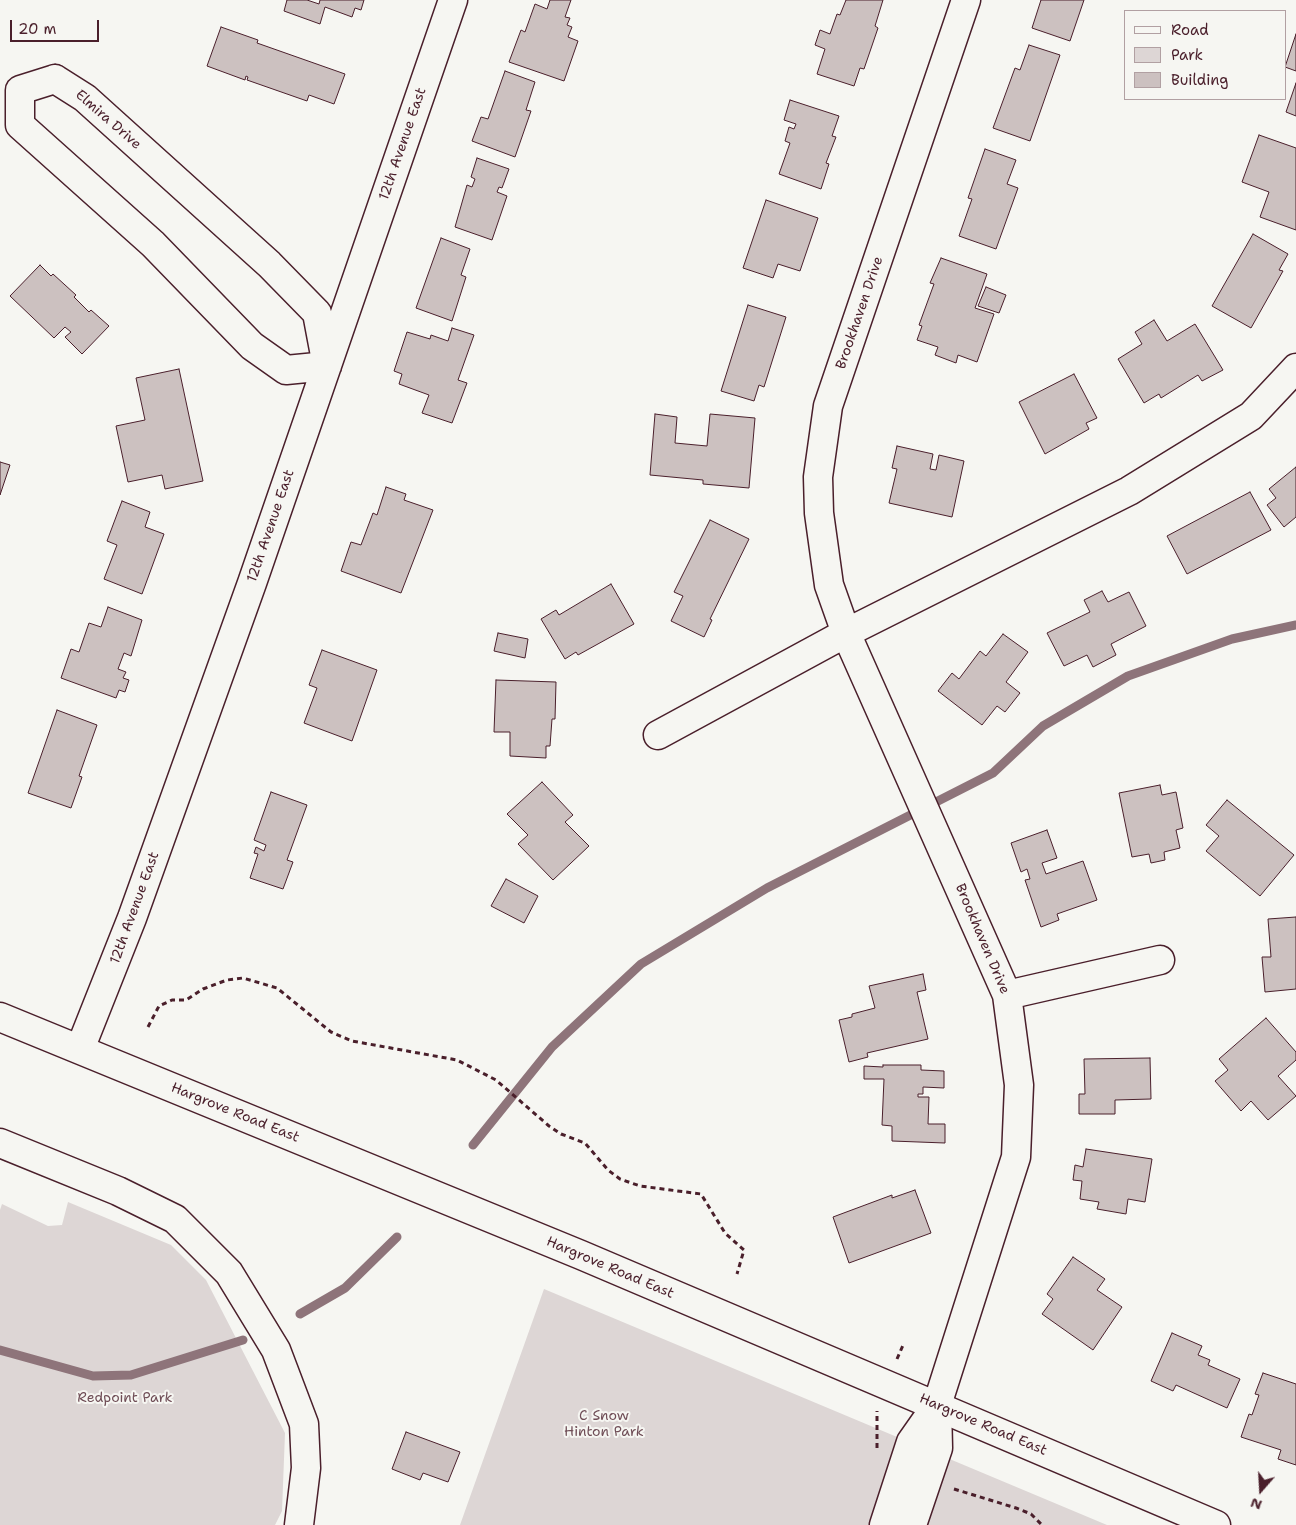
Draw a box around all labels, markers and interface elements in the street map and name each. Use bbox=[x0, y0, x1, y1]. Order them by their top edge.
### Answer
scale bar bbox=[12, 10, 101, 42]
legend bbox=[1124, 10, 1286, 100]
text: 20 m bbox=[18, 19, 57, 39]
text: Road bbox=[1171, 20, 1209, 40]
text: Park bbox=[1171, 45, 1203, 65]
text: Building bbox=[1171, 70, 1228, 90]
street label: 12th Avenue East bbox=[376, 85, 430, 203]
street label: Elmira Drive bbox=[72, 87, 144, 153]
street label: Brookhaven Drive bbox=[833, 254, 887, 372]
street label: 12th Avenue East bbox=[244, 467, 298, 585]
street label: 12th Avenue East bbox=[107, 850, 163, 966]
street label: Brookhaven Drive bbox=[951, 881, 1013, 997]
street label: Hargrove Road East bbox=[168, 1080, 302, 1146]
street label: Hargrove Road East bbox=[544, 1234, 676, 1302]
park label: Redpoint Park bbox=[77, 1390, 173, 1406]
street label: Hargrove Road East bbox=[917, 1391, 1049, 1459]
park label: C Snow Hinton Park bbox=[564, 1408, 644, 1440]
north arrow bbox=[1236, 1465, 1286, 1515]
text: N bbox=[1248, 1494, 1264, 1514]

